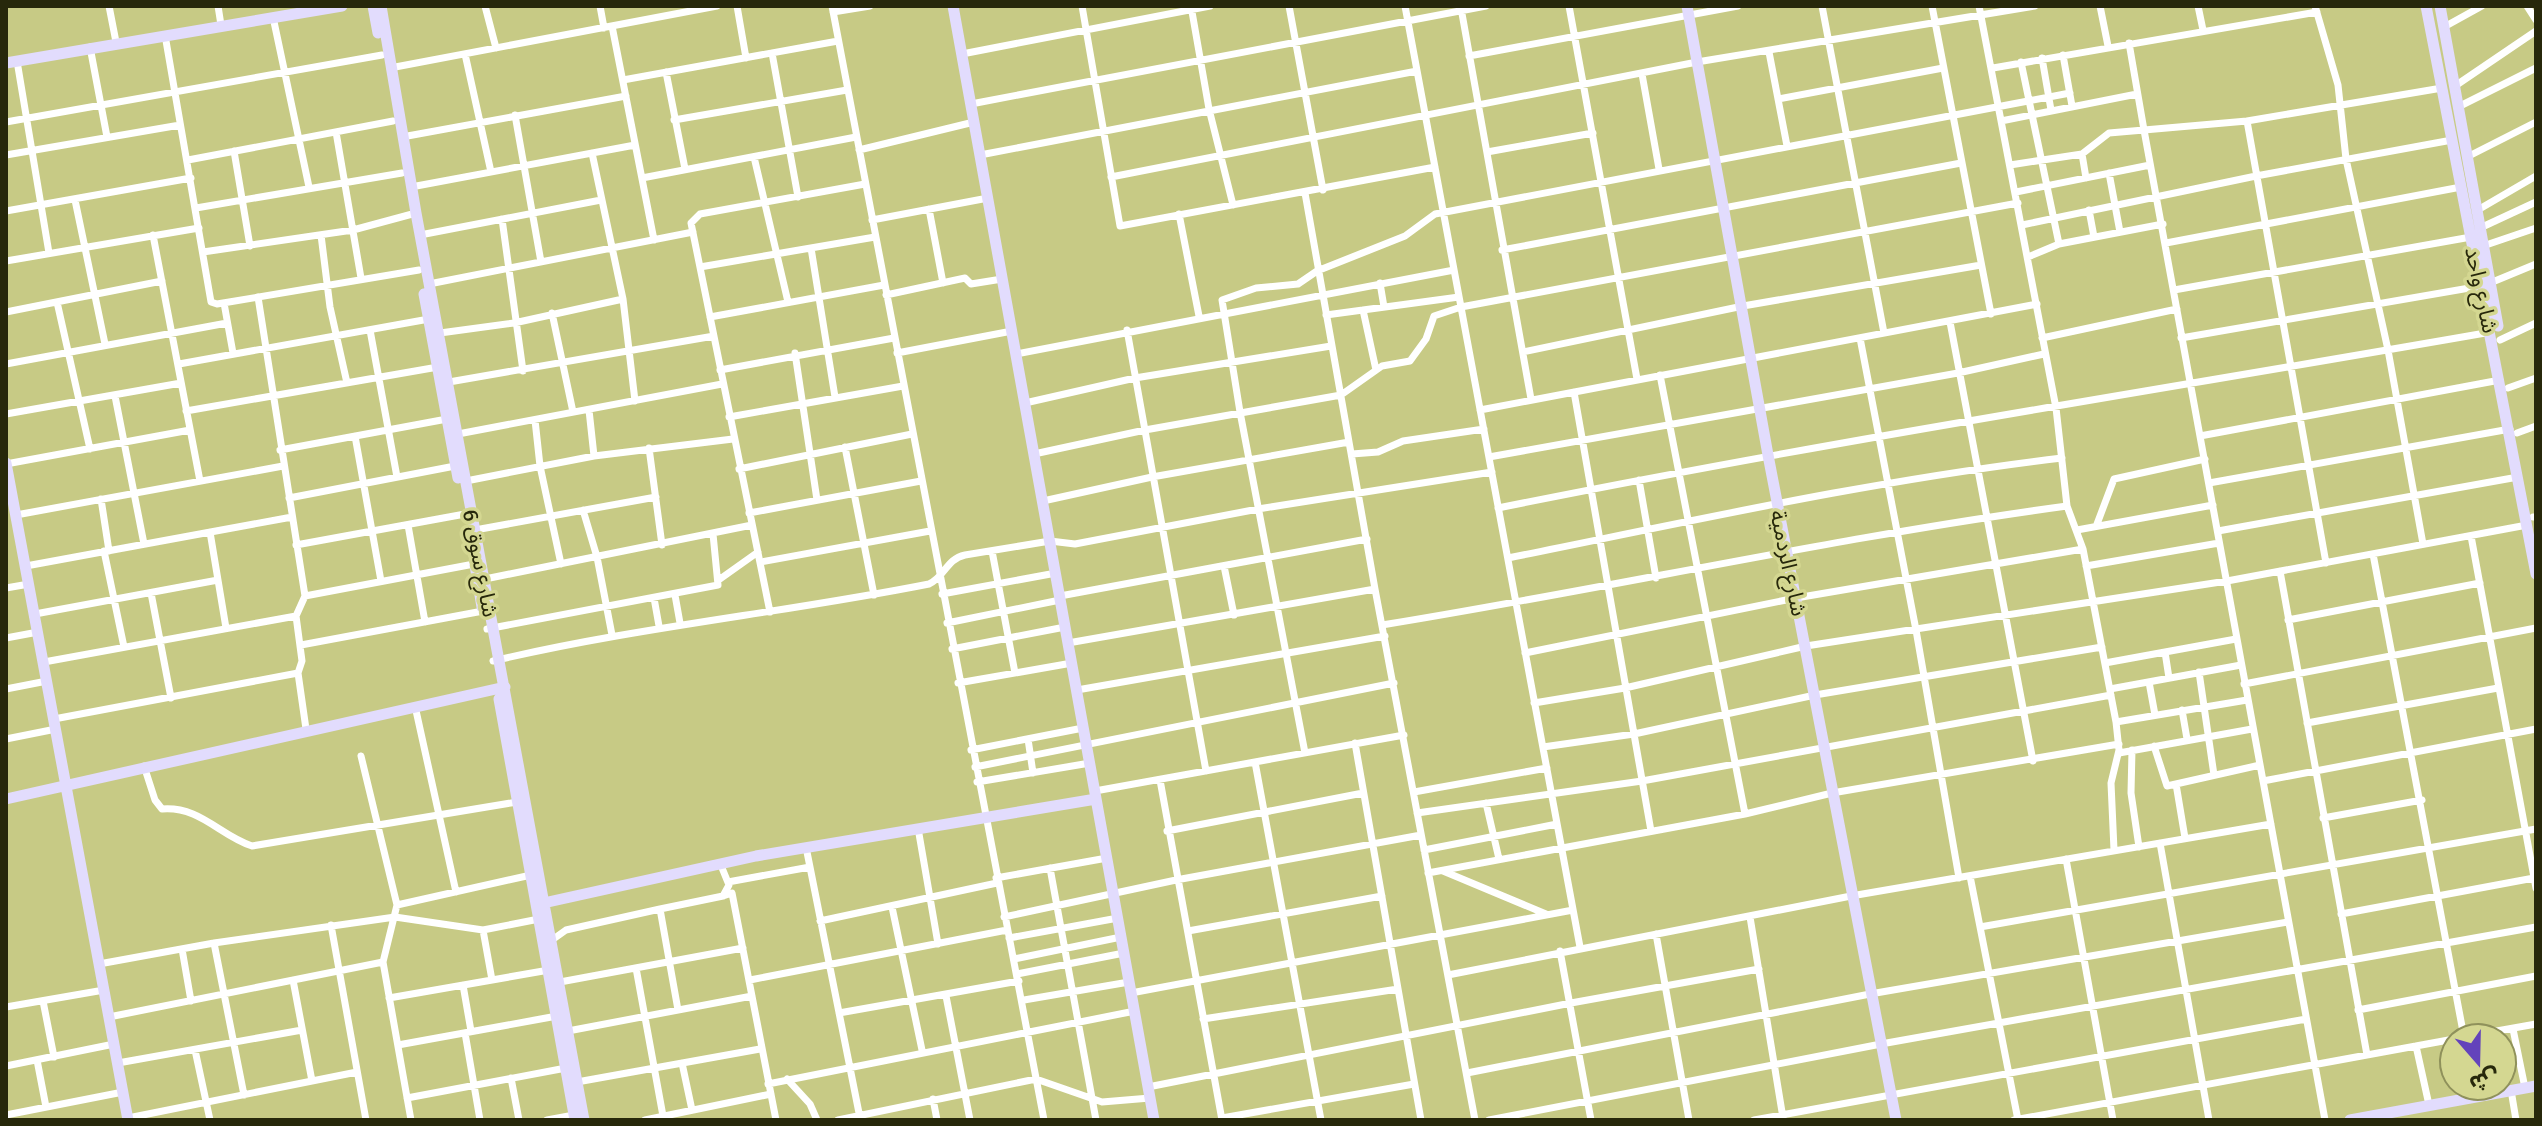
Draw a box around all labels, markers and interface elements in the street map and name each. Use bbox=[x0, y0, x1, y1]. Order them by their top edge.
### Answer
street label: شارع واحد bbox=[2456, 245, 2504, 336]
street label: شارع سوق 6 bbox=[454, 507, 504, 620]
street label: شارع الردمية bbox=[1761, 508, 1813, 619]
north arrow bbox=[2438, 1022, 2518, 1102]
text: ش bbox=[2466, 1062, 2503, 1098]

